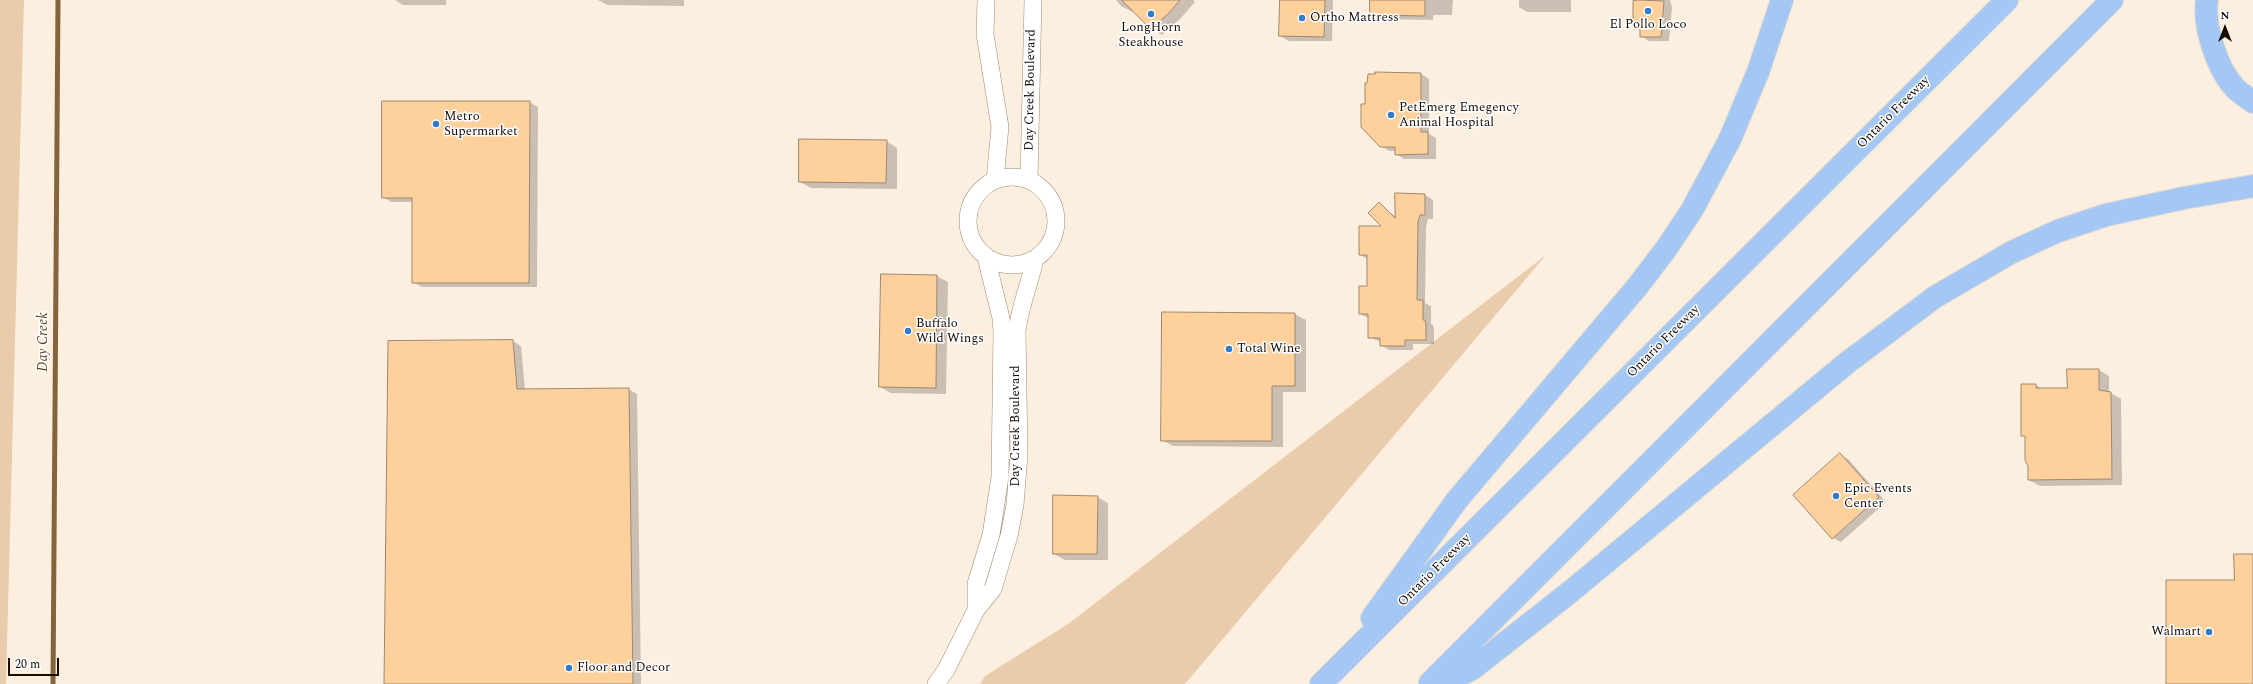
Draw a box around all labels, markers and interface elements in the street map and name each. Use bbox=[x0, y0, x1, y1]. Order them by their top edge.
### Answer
marker: El Pollo Loco bbox=[1643, 6, 1653, 16]
text: N bbox=[2221, 7, 2229, 24]
north arrow bbox=[2205, 8, 2245, 48]
marker: LongHorn Steakhouse bbox=[1146, 9, 1156, 19]
place label: Ortho Mattress bbox=[1310, 10, 1399, 26]
marker: Ortho Mattress bbox=[1297, 13, 1307, 23]
place label: El Pollo Loco bbox=[1609, 17, 1687, 33]
place label: LongHorn Steakhouse bbox=[1118, 20, 1184, 51]
street label: Day Creek Boulevard bbox=[1022, 29, 1040, 151]
street label: Ontario Freeway bbox=[1854, 73, 1934, 153]
place label: PetEmerg Emegency Animal Hospital bbox=[1399, 100, 1519, 131]
place label: Metro Supermarket bbox=[444, 109, 518, 140]
marker: PetEmerg Emegency Animal Hospital bbox=[1386, 110, 1396, 120]
marker: Metro Supermarket bbox=[431, 119, 441, 129]
street label: Ontario Freeway bbox=[1624, 302, 1704, 382]
water label: Day Creek bbox=[36, 312, 52, 372]
place label: Buffalo Wild Wings bbox=[916, 316, 984, 347]
marker: Buffalo Wild Wings bbox=[903, 326, 913, 336]
place label: Total Wine bbox=[1237, 341, 1301, 357]
marker: Total Wine bbox=[1224, 344, 1234, 354]
street label: Day Creek Boulevard bbox=[1008, 365, 1024, 487]
place label: Epic Events Center bbox=[1844, 481, 1912, 512]
marker: Epic Events Center bbox=[1831, 491, 1841, 501]
street label: Ontario Freeway bbox=[1395, 531, 1475, 611]
place label: Walmart bbox=[2151, 624, 2201, 640]
marker: Walmart bbox=[2204, 627, 2214, 637]
scale bar bbox=[10, 650, 61, 676]
text: 20 m bbox=[15, 655, 40, 674]
place label: Floor and Decor bbox=[577, 660, 670, 676]
marker: Floor and Decor bbox=[564, 663, 574, 673]

